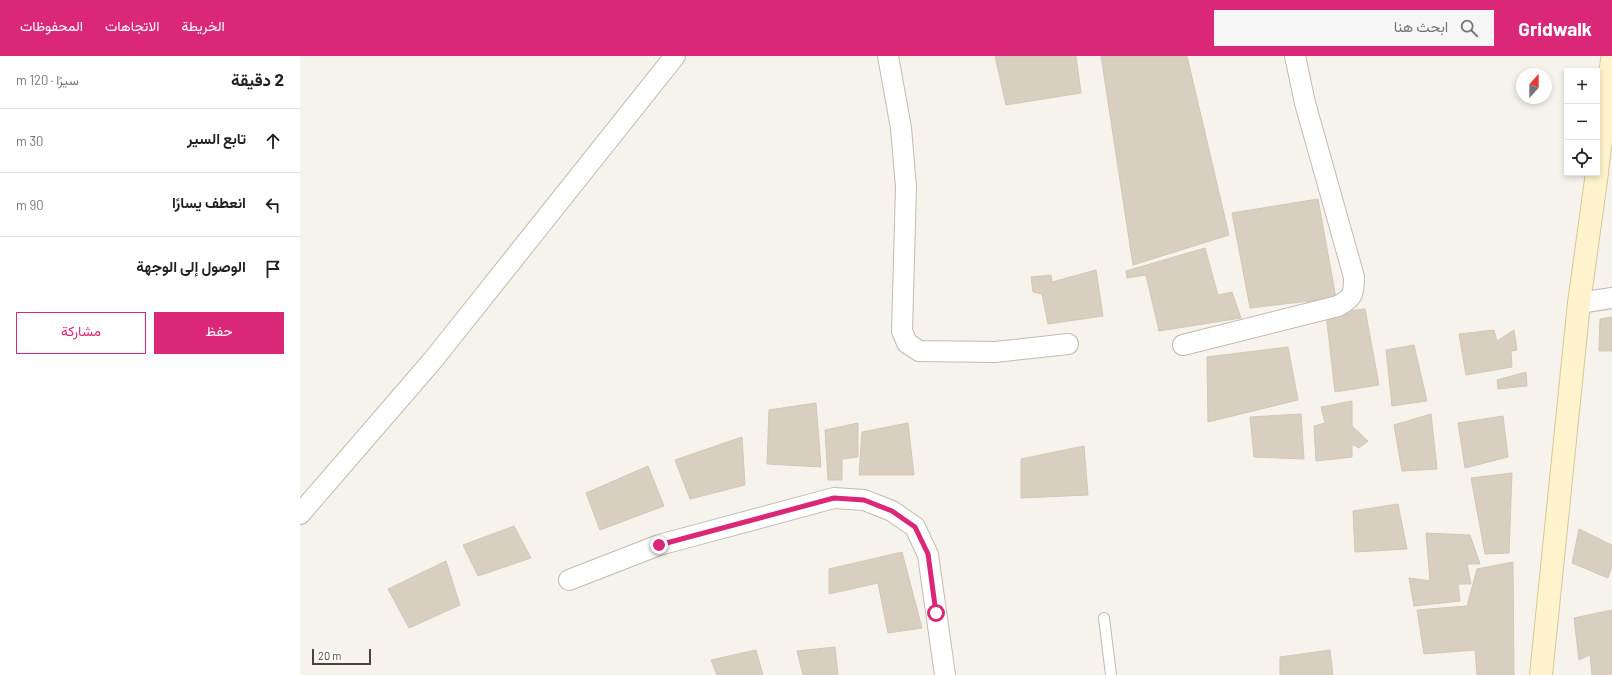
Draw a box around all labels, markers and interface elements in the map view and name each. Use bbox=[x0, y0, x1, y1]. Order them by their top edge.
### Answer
search box bbox=[1214, 10, 1494, 46]
text: المحفوظات bbox=[20, 17, 83, 34]
text: الاتجاهات bbox=[105, 17, 159, 34]
text: الخريطة bbox=[181, 17, 225, 34]
text: ابحث هنا bbox=[1394, 17, 1448, 35]
icon: search bbox=[1458, 17, 1480, 39]
text: Gridwalk bbox=[1518, 17, 1592, 40]
north arrow bbox=[1516, 68, 1552, 104]
map controls bbox=[1564, 68, 1600, 176]
button: + bbox=[1564, 68, 1600, 104]
text: 2 دقيقة bbox=[231, 69, 284, 89]
text: سيرًا · 120 m bbox=[16, 72, 79, 88]
button: − bbox=[1564, 104, 1600, 140]
text: تابع السير bbox=[187, 129, 246, 147]
icon: ahead bbox=[262, 130, 284, 152]
text: 30 m bbox=[16, 133, 43, 149]
button: locate bbox=[1564, 140, 1600, 176]
text: انعطف يسارًا bbox=[172, 193, 246, 211]
icon: left bbox=[262, 194, 284, 216]
text: 90 m bbox=[16, 197, 44, 213]
text: الوصول إلى الوجهة bbox=[136, 257, 246, 275]
icon: arrive bbox=[262, 258, 284, 280]
button: مشاركة bbox=[16, 312, 146, 354]
button: حفظ bbox=[154, 312, 284, 354]
route end bbox=[650, 536, 668, 554]
route start bbox=[927, 604, 945, 622]
scale bar bbox=[312, 647, 371, 666]
text: 20 m bbox=[318, 649, 341, 662]

